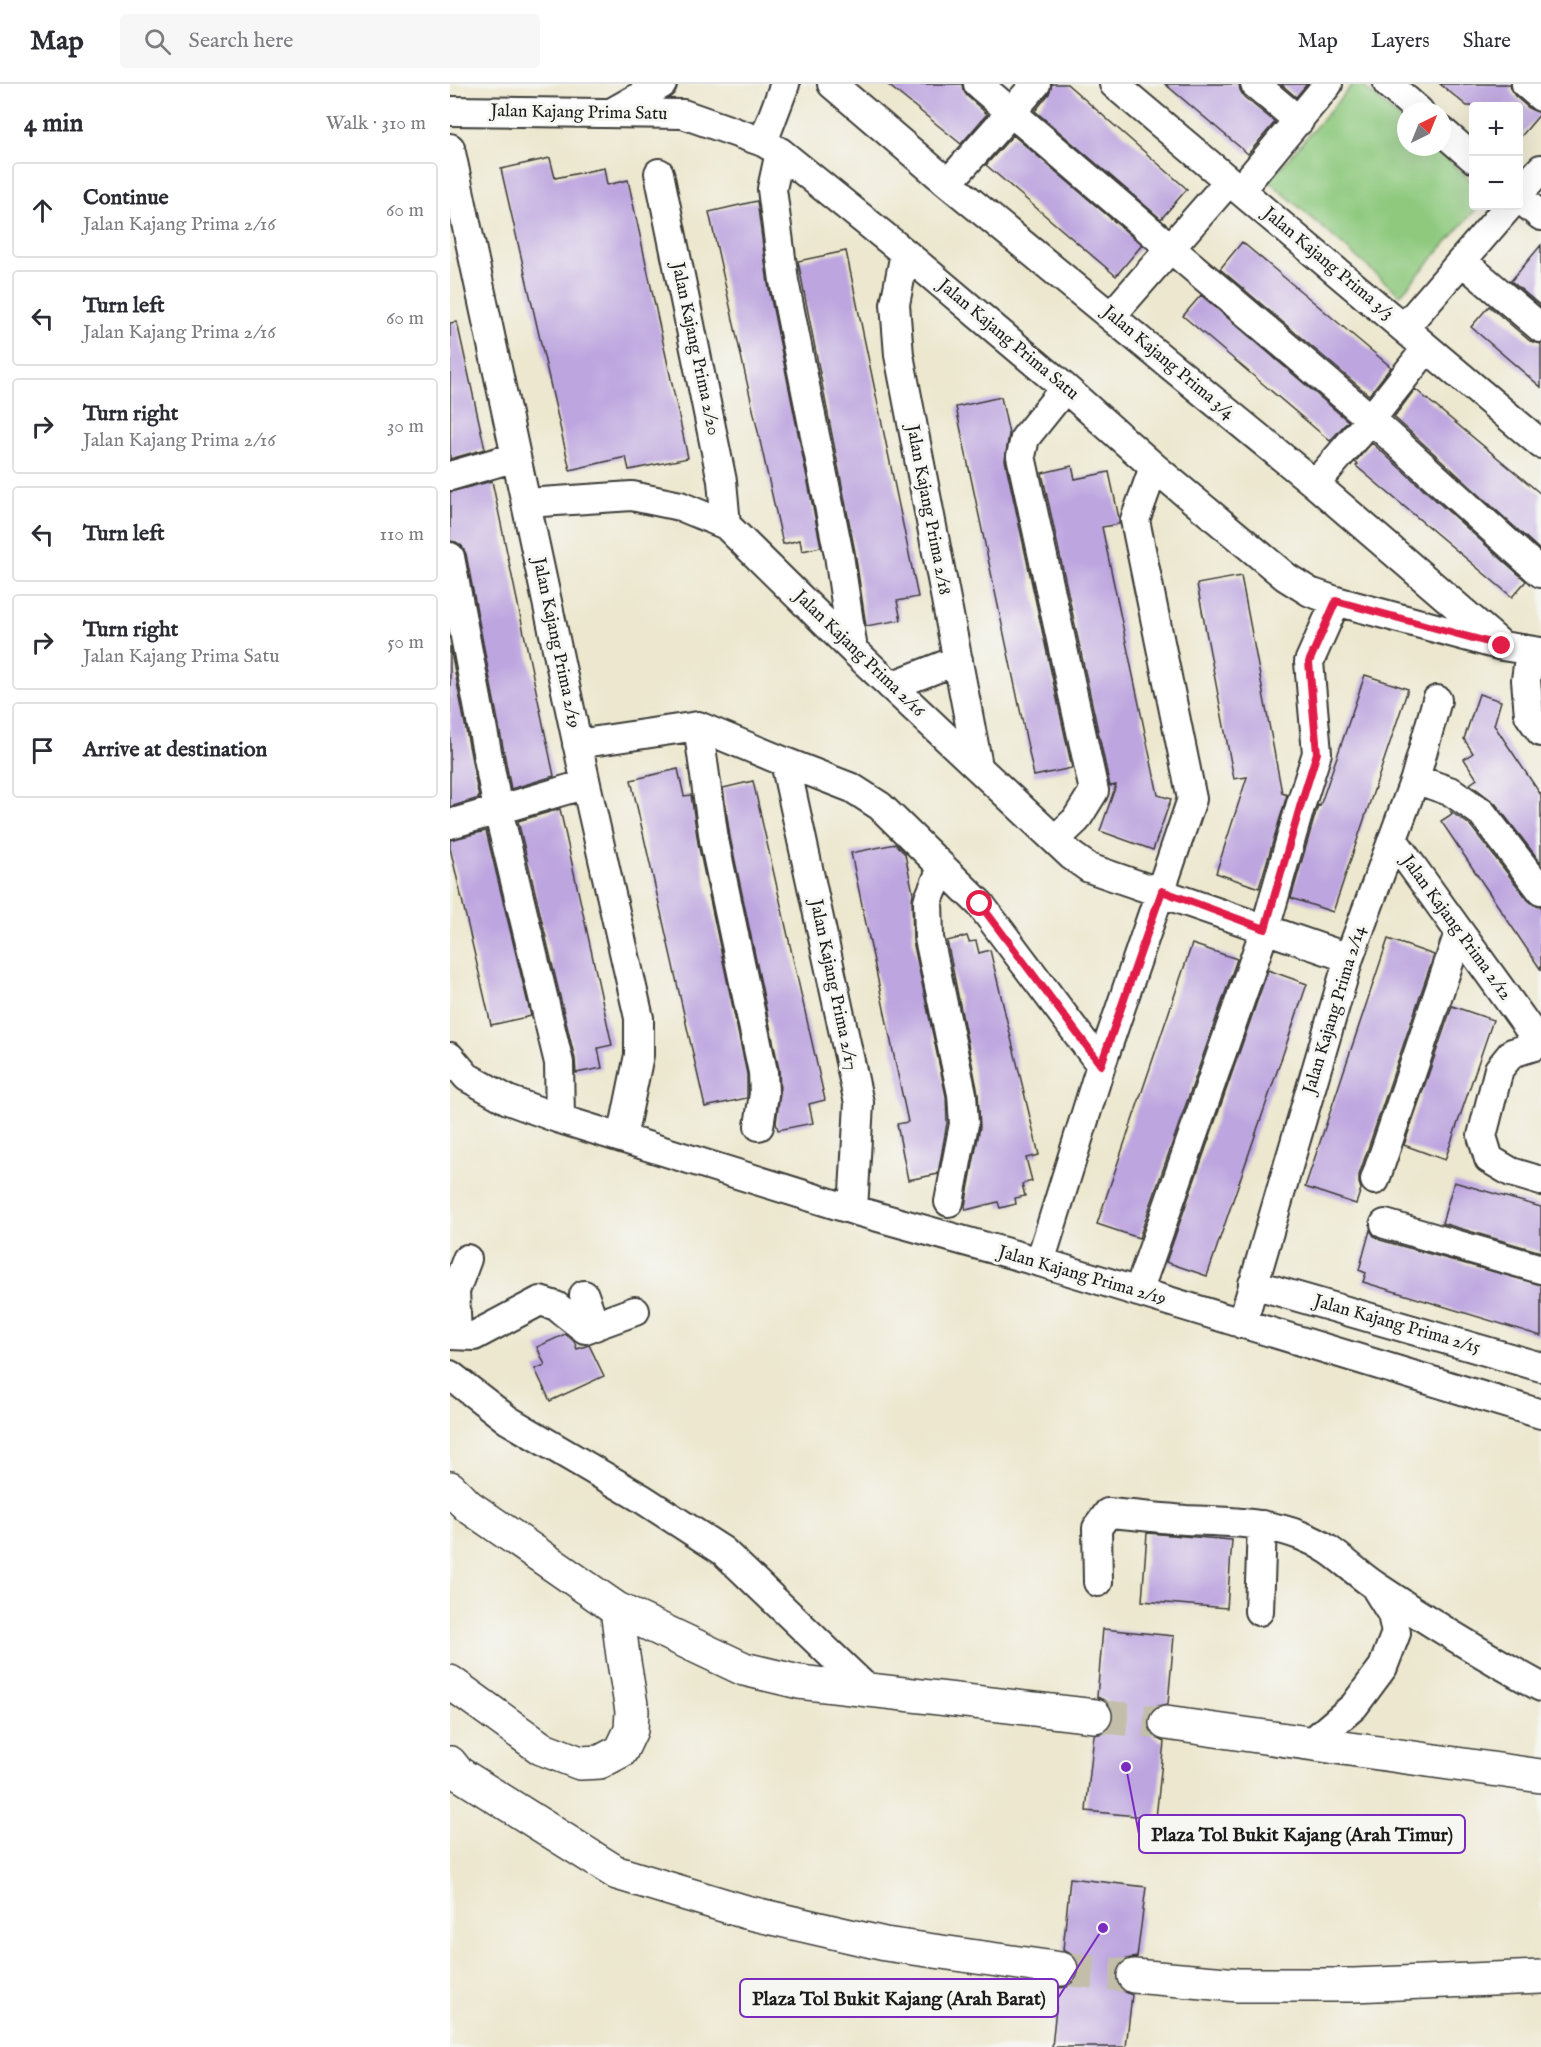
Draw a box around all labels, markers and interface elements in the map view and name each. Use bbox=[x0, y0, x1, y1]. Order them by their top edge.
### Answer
search box bbox=[120, 14, 540, 68]
text: Map bbox=[30, 24, 84, 59]
icon: search bbox=[141, 25, 174, 58]
text: Search here bbox=[189, 27, 293, 55]
text: Map bbox=[1298, 28, 1338, 55]
text: Layers bbox=[1371, 28, 1430, 55]
text: Share bbox=[1463, 28, 1511, 55]
street label: Jalan Kajang Prima Satu bbox=[488, 100, 668, 126]
north arrow bbox=[1397, 102, 1451, 156]
map controls bbox=[1469, 102, 1523, 210]
button: + bbox=[1469, 102, 1523, 156]
text: 4 min bbox=[24, 107, 83, 140]
text: Walk · 310 m bbox=[326, 111, 426, 136]
button: − bbox=[1469, 156, 1523, 210]
text: Continue bbox=[83, 184, 169, 212]
icon: ahead bbox=[26, 194, 59, 227]
text: 60 m bbox=[386, 198, 424, 223]
street label: Jalan Kajang Prima 3/3 bbox=[1256, 201, 1398, 326]
text: Jalan Kajang Prima 2/16 bbox=[83, 212, 276, 237]
street label: Jalan Kajang Prima 2/20 bbox=[665, 258, 725, 438]
street label: Jalan Kajang Prima Satu bbox=[931, 273, 1083, 406]
text: Turn left bbox=[83, 292, 165, 320]
street label: Jalan Kajang Prima 3/4 bbox=[1096, 300, 1239, 425]
icon: left bbox=[26, 302, 59, 335]
text: 60 m bbox=[386, 306, 424, 331]
text: Jalan Kajang Prima 2/16 bbox=[83, 320, 276, 345]
text: Turn right bbox=[83, 400, 178, 428]
icon: right bbox=[26, 410, 59, 443]
text: 30 m bbox=[387, 414, 424, 439]
street label: Jalan Kajang Prima 2/18 bbox=[900, 421, 956, 597]
text: Jalan Kajang Prima 2/16 bbox=[83, 428, 276, 453]
icon: left bbox=[26, 518, 59, 551]
text: Turn left bbox=[83, 520, 165, 548]
text: 110 m bbox=[380, 522, 424, 547]
street label: Jalan Kajang Prima 2/19 bbox=[526, 554, 585, 730]
street label: Jalan Kajang Prima 2/16 bbox=[787, 584, 930, 723]
text: Turn right bbox=[83, 616, 178, 644]
icon: right bbox=[26, 626, 59, 659]
text: 50 m bbox=[387, 630, 424, 655]
route end bbox=[1488, 632, 1514, 658]
text: Jalan Kajang Prima Satu bbox=[83, 644, 280, 669]
icon: arrive bbox=[26, 734, 59, 767]
text: Arrive at destination bbox=[83, 736, 267, 764]
street label: Jalan Kajang Prima 2/12 bbox=[1394, 849, 1516, 1005]
route start bbox=[966, 890, 992, 916]
street label: Jalan Kajang Prima 2/17 bbox=[803, 895, 862, 1073]
street label: Jalan Kajang Prima 2/14 bbox=[1298, 923, 1372, 1099]
street label: Jalan Kajang Prima 2/19 bbox=[993, 1240, 1169, 1311]
street label: Jalan Kajang Prima 2/15 bbox=[1309, 1290, 1483, 1360]
callout: Plaza Tol Bukit Kajang (Arah Timur) bbox=[1139, 1815, 1465, 1853]
text: Plaza Tol Bukit Kajang (Arah Timur) bbox=[1151, 1823, 1453, 1848]
callout: Plaza Tol Bukit Kajang (Arah Barat) bbox=[740, 1979, 1058, 2017]
text: Plaza Tol Bukit Kajang (Arah Barat) bbox=[752, 1987, 1046, 2012]

